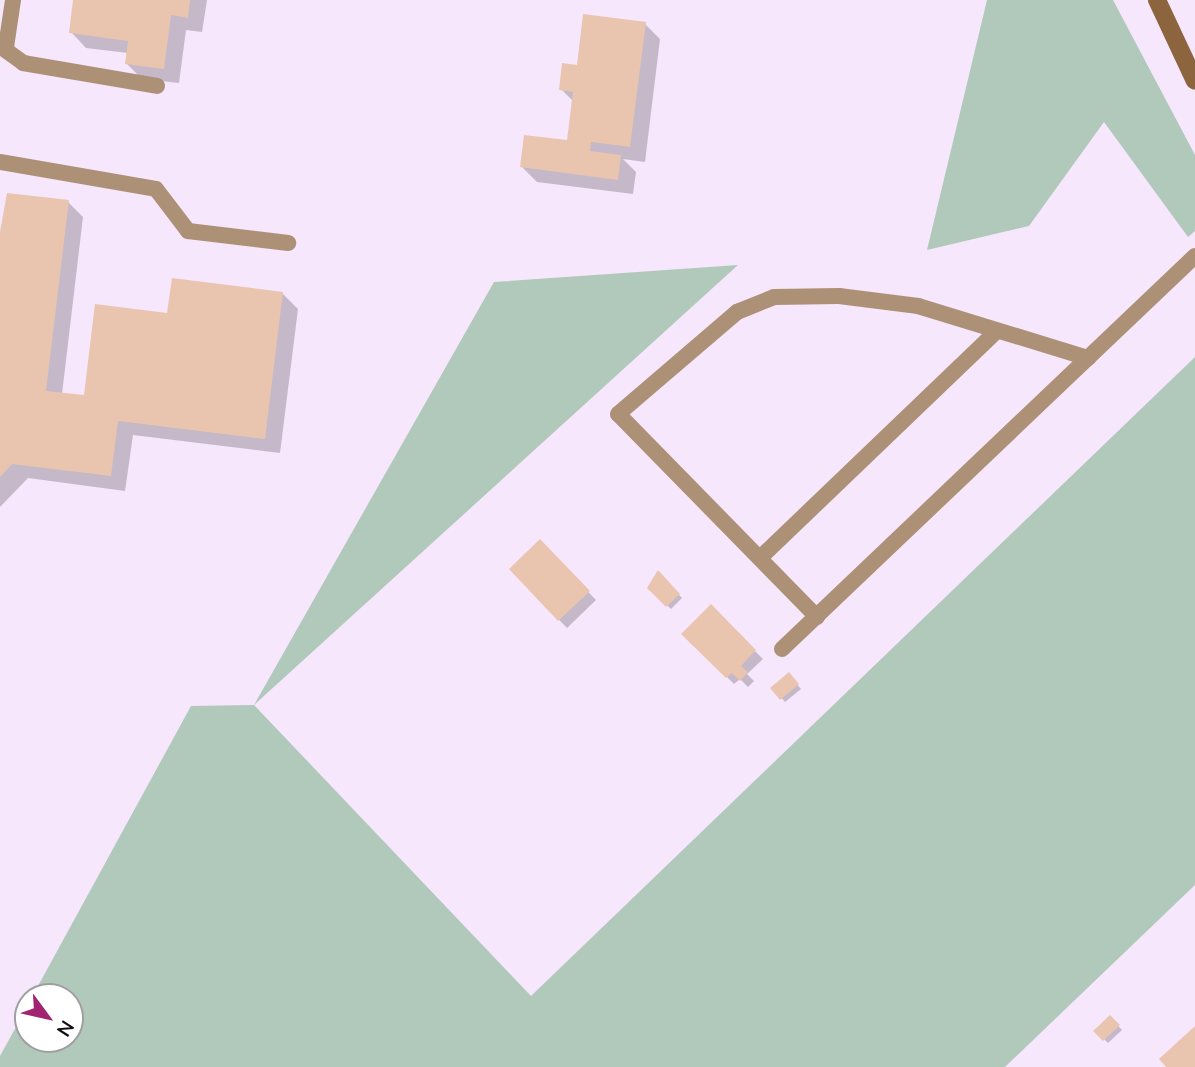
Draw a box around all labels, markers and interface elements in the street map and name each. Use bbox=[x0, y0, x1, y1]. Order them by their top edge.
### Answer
north arrow bbox=[14, 983, 84, 1053]
text: N bbox=[50, 1015, 80, 1041]

